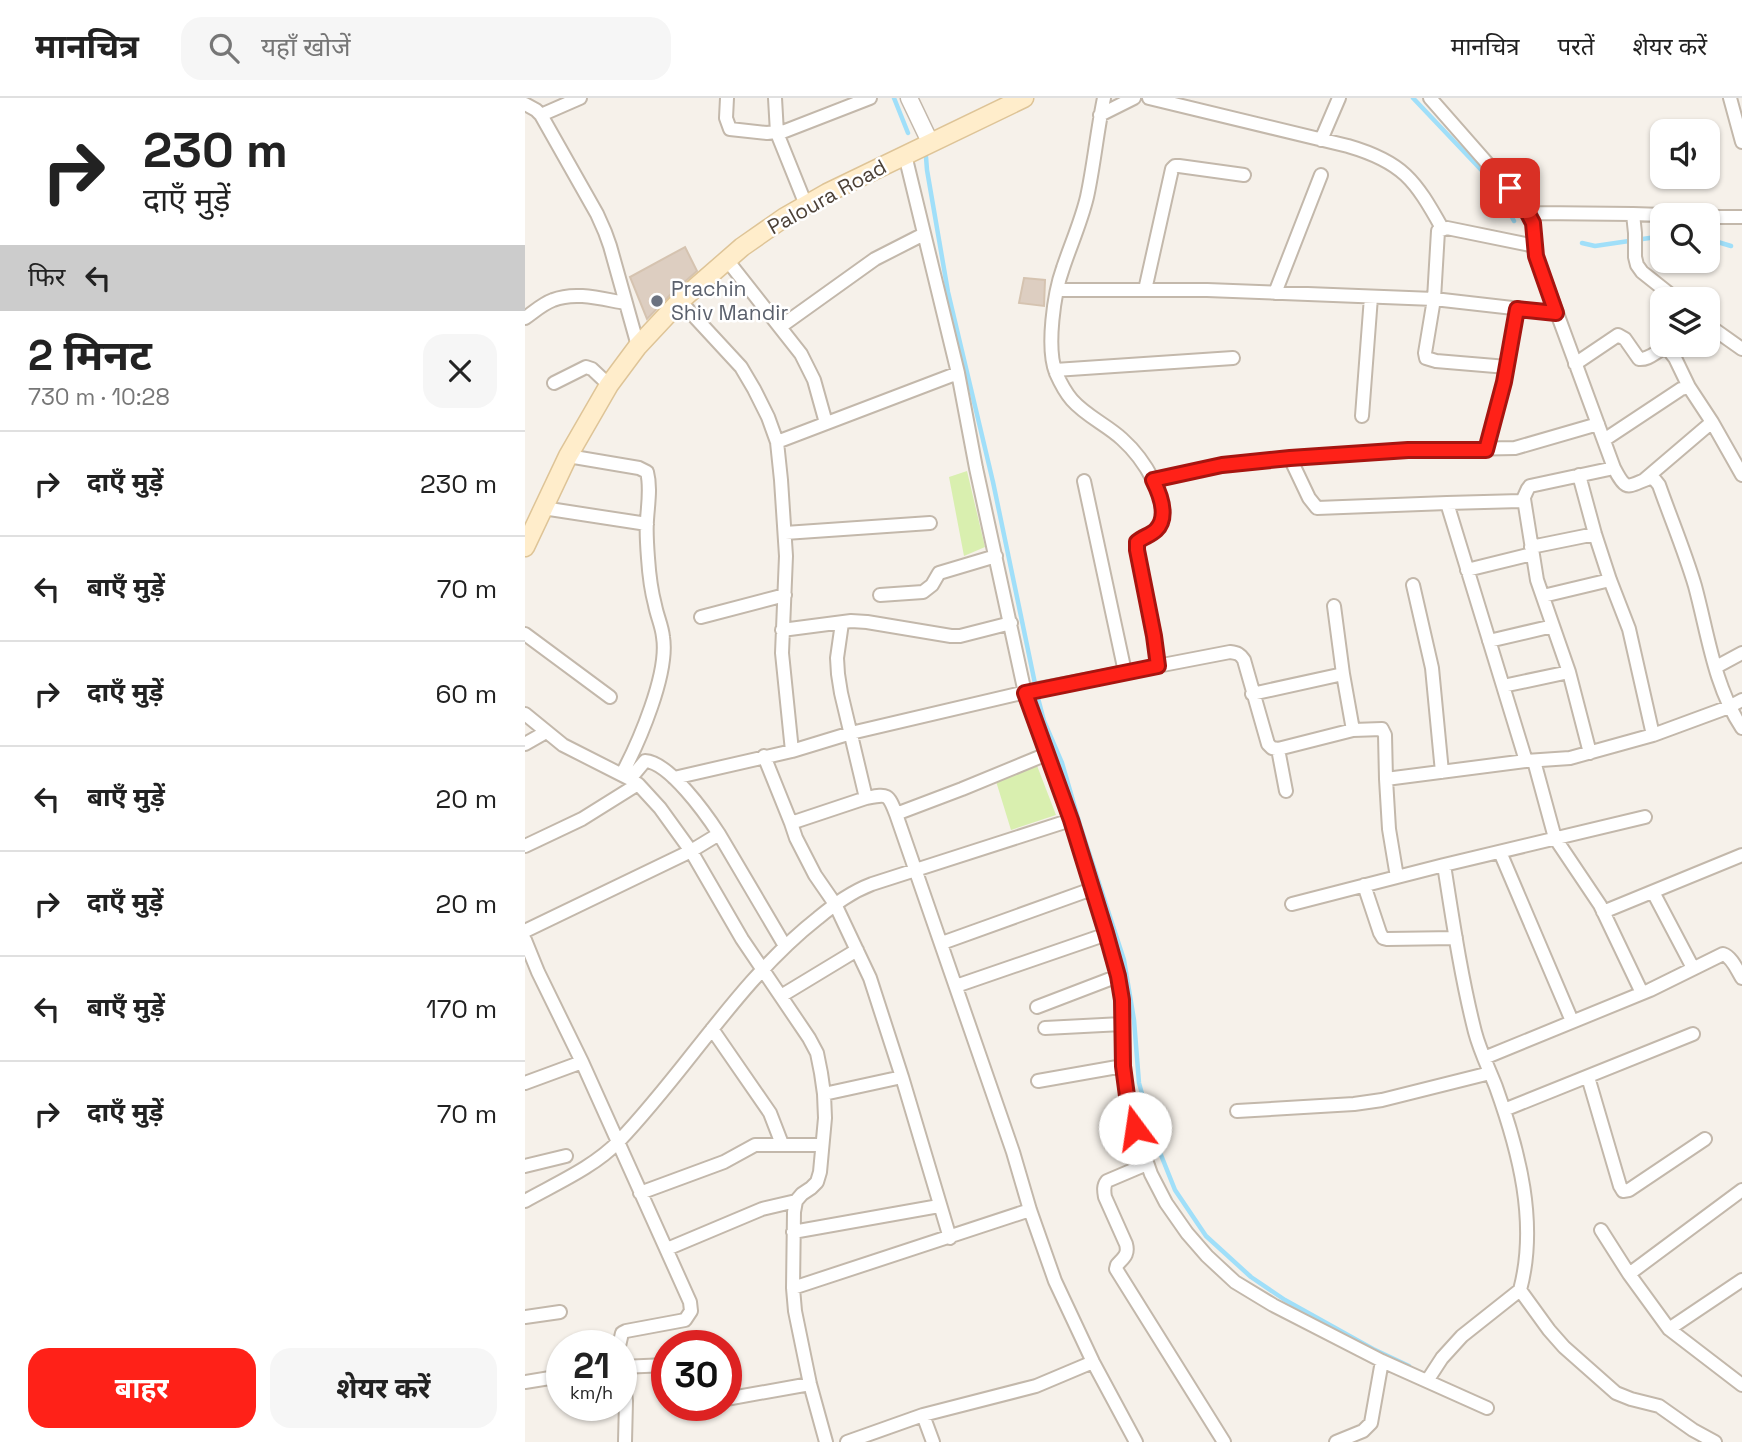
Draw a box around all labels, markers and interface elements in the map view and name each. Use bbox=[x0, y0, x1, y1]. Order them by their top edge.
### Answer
search box bbox=[181, 17, 671, 80]
text: मानचित्र bbox=[35, 26, 139, 68]
icon: search bbox=[205, 29, 243, 67]
text: यहाँ खोजें bbox=[261, 30, 351, 64]
text: मानचित्र bbox=[1451, 31, 1519, 62]
text: परतें bbox=[1557, 31, 1595, 62]
text: शेयर करें bbox=[1633, 31, 1707, 62]
text: 230 m bbox=[143, 119, 288, 181]
map controls bbox=[1650, 119, 1720, 357]
button: sound bbox=[1650, 119, 1720, 189]
icon: right bbox=[28, 126, 119, 217]
street label: Paloura Road bbox=[762, 153, 891, 240]
pin bbox=[1480, 158, 1540, 218]
icon: arrive bbox=[1491, 169, 1529, 207]
text: दाएँ मुड़ें bbox=[143, 180, 230, 220]
button: search bbox=[1650, 203, 1720, 273]
icon: left bbox=[79, 259, 117, 297]
text: फिर bbox=[28, 260, 65, 294]
place label: Prachin Shiv Mandir bbox=[671, 275, 788, 326]
button: layers bbox=[1650, 287, 1720, 357]
marker: Prachin Shiv Mandir bbox=[649, 293, 665, 309]
text: 2 मिनट bbox=[28, 329, 152, 382]
button: close bbox=[423, 334, 497, 408]
text: 730 m · 10:28 bbox=[28, 382, 170, 412]
icon: right bbox=[28, 465, 66, 503]
text: दाएँ मुड़ें bbox=[87, 465, 163, 499]
text: 230 m bbox=[420, 467, 497, 501]
icon: left bbox=[28, 570, 66, 608]
text: बाएँ मुड़ें bbox=[87, 570, 165, 604]
text: 70 m bbox=[437, 572, 497, 606]
icon: right bbox=[28, 675, 66, 713]
text: दाएँ मुड़ें bbox=[87, 675, 163, 709]
text: 60 m bbox=[435, 677, 497, 711]
icon: left bbox=[28, 780, 66, 818]
text: बाएँ मुड़ें bbox=[87, 780, 165, 814]
text: 20 m bbox=[436, 782, 497, 816]
icon: right bbox=[28, 885, 66, 923]
text: दाएँ मुड़ें bbox=[87, 885, 163, 919]
text: 20 m bbox=[436, 887, 497, 921]
icon: left bbox=[28, 990, 66, 1028]
text: बाएँ मुड़ें bbox=[87, 990, 165, 1024]
text: 170 m bbox=[426, 992, 497, 1026]
position arrow bbox=[1098, 1091, 1172, 1165]
icon: right bbox=[28, 1095, 66, 1133]
text: दाएँ मुड़ें bbox=[87, 1095, 163, 1129]
text: 70 m bbox=[437, 1097, 497, 1131]
speed limit sign: 30 bbox=[651, 1330, 742, 1421]
text: 21 bbox=[573, 1344, 610, 1388]
button: बाहर bbox=[28, 1348, 256, 1428]
button: शेयर करें bbox=[270, 1348, 497, 1428]
text: km/h bbox=[570, 1381, 613, 1404]

